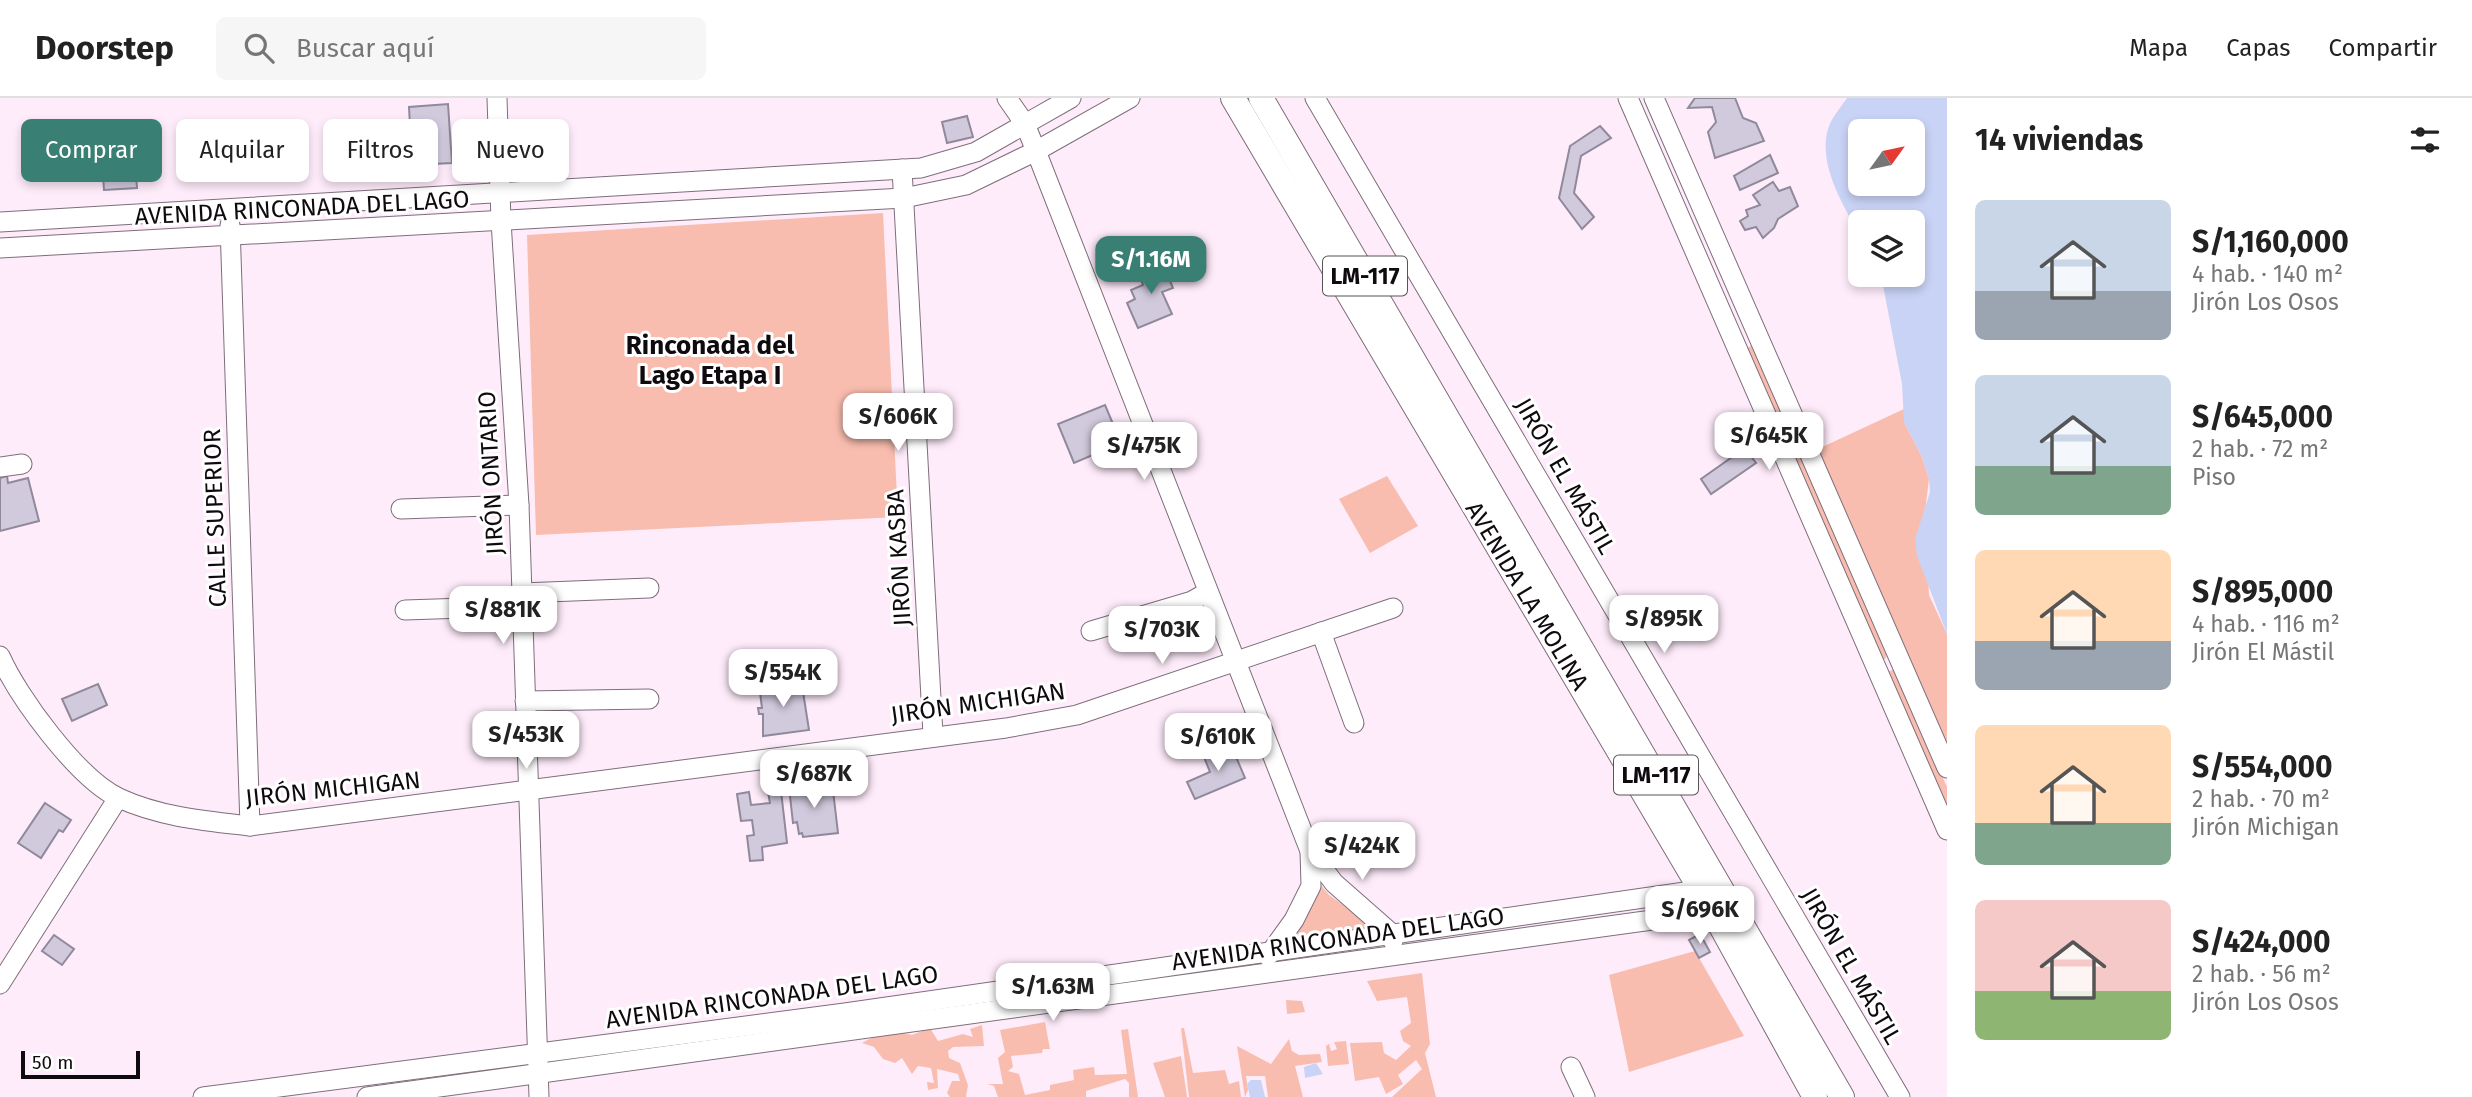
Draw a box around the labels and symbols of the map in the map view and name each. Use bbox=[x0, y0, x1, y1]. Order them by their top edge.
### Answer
north arrow bbox=[1848, 119, 1925, 196]
street label: AVENIDA RINCONADA DEL LAGO bbox=[134, 185, 470, 231]
pin: S/1.16M bbox=[1086, 236, 1216, 296]
road number: LM-117 bbox=[1323, 256, 1407, 295]
district label: Rinconada del Lago Etapa I bbox=[626, 330, 794, 391]
street label: JIRÓN ONTARIO bbox=[472, 390, 509, 556]
street label: JIRÓN EL MÁSTIL bbox=[1509, 392, 1622, 559]
pin: S/606K bbox=[841, 394, 955, 453]
pin: S/645K bbox=[1712, 412, 1826, 472]
pin: S/475K bbox=[1087, 422, 1201, 482]
street label: CALLE SUPERIOR bbox=[198, 428, 232, 608]
street label: JIRÓN KASBA bbox=[880, 488, 917, 627]
street label: AVENIDA LA MOLINA bbox=[1460, 497, 1594, 695]
pin: S/881K bbox=[446, 587, 560, 646]
pin: S/895K bbox=[1607, 596, 1721, 655]
pin: S/703K bbox=[1105, 606, 1219, 666]
pin: S/554K bbox=[726, 650, 840, 709]
street label: JIRÓN MICHIGAN bbox=[889, 676, 1067, 729]
pin: S/453K bbox=[469, 712, 583, 771]
pin: S/610K bbox=[1161, 714, 1275, 773]
pin: S/687K bbox=[757, 750, 871, 810]
road number: LM-117 bbox=[1614, 755, 1698, 794]
street label: JIRÓN MICHIGAN bbox=[244, 765, 422, 812]
pin: S/424K bbox=[1305, 822, 1419, 882]
street label: JIRÓN EL MÁSTIL bbox=[1795, 882, 1908, 1049]
pin: S/696K bbox=[1643, 886, 1757, 946]
street label: AVENIDA RINCONADA DEL LAGO bbox=[1170, 902, 1506, 976]
street label: AVENIDA RINCONADA DEL LAGO bbox=[604, 960, 940, 1034]
pin: S/1.63M bbox=[988, 964, 1118, 1023]
scale bar bbox=[21, 1048, 140, 1080]

